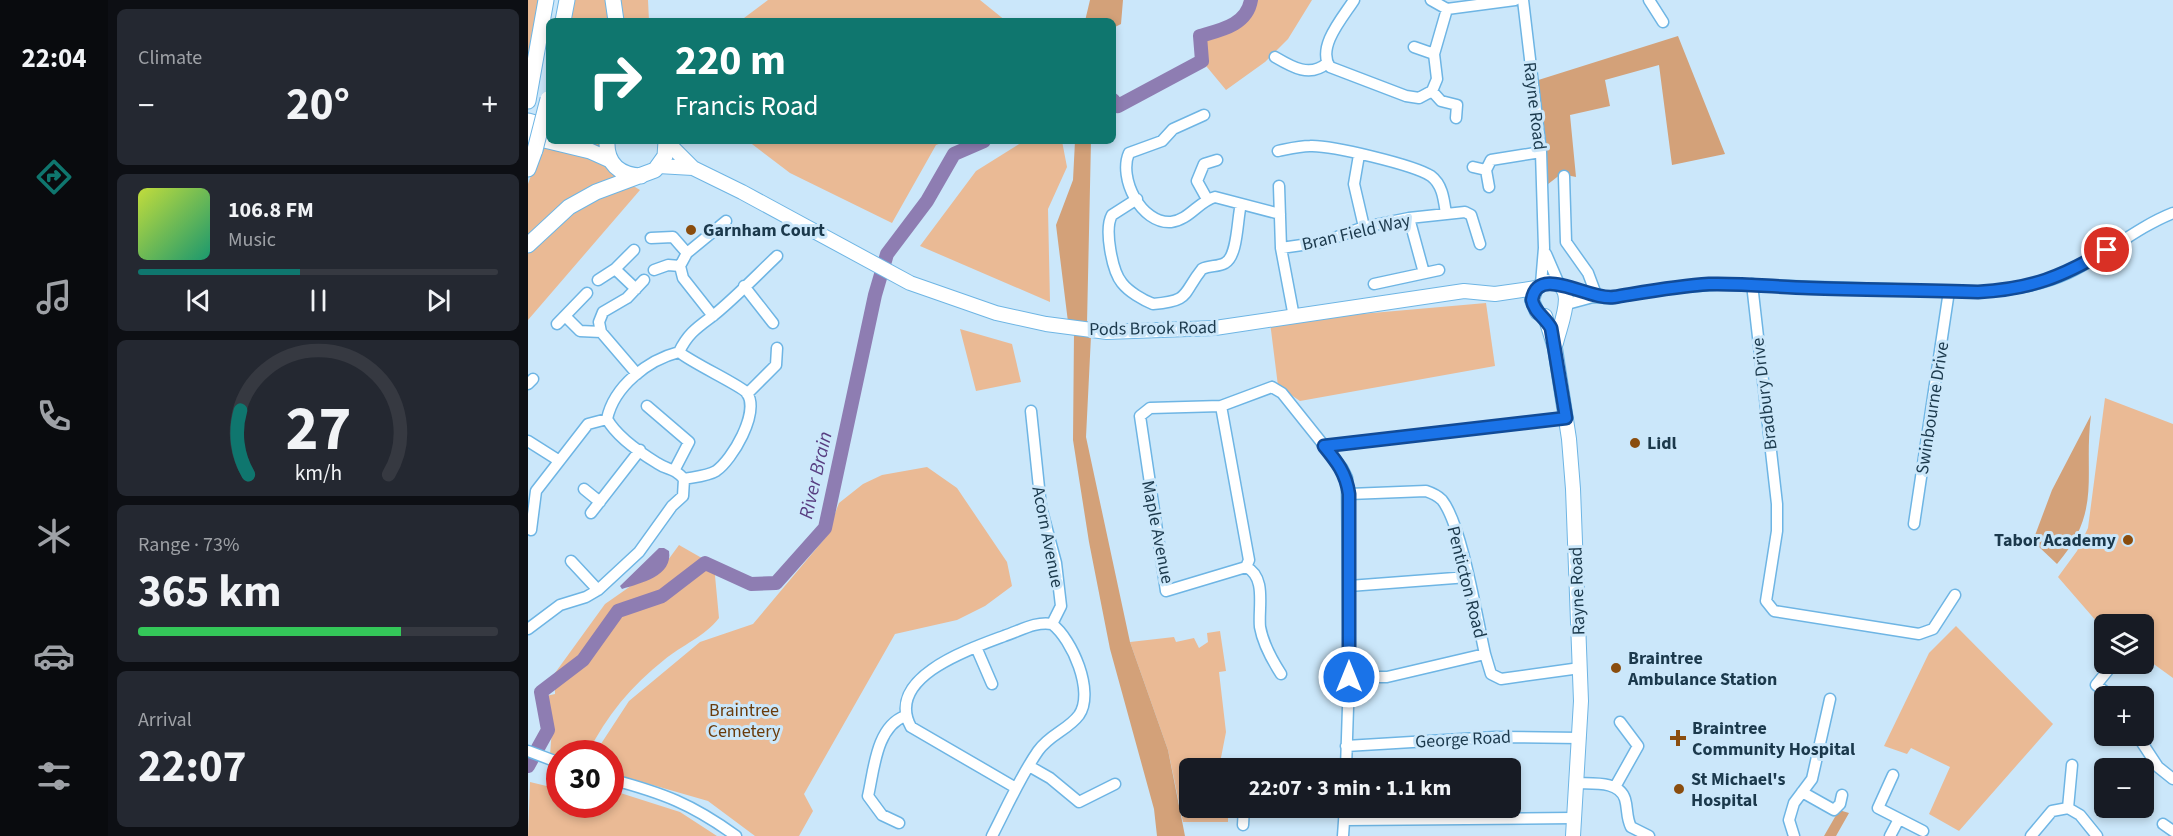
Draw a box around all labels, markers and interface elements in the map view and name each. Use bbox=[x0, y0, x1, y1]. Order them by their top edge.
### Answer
text: 220 m bbox=[675, 31, 786, 91]
text: 22:04 bbox=[21, 39, 87, 78]
icon: right bbox=[576, 42, 654, 120]
text: Climate bbox=[138, 44, 202, 72]
street label: Rayne Road bbox=[1517, 61, 1552, 152]
text: 20° bbox=[286, 73, 350, 137]
text: − bbox=[138, 82, 154, 129]
text: + bbox=[482, 82, 498, 129]
text: Francis Road bbox=[675, 87, 819, 126]
icon: directions bbox=[33, 156, 75, 198]
text: 106.8 FM bbox=[228, 194, 314, 226]
street label: Bran Field Way bbox=[1299, 208, 1413, 257]
place label: Garnham Court bbox=[703, 218, 825, 243]
marker: Garnham Court bbox=[684, 223, 698, 237]
pin bbox=[2081, 224, 2132, 275]
text: Music bbox=[228, 226, 276, 254]
icon: arrive bbox=[2090, 233, 2123, 266]
icon: music bbox=[33, 276, 75, 318]
icon: previous bbox=[182, 284, 215, 317]
icon: pause bbox=[302, 284, 335, 317]
icon: next bbox=[422, 284, 455, 317]
street label: Pods Brook Road bbox=[1089, 315, 1217, 342]
street label: Bradbury Drive bbox=[1745, 336, 1784, 452]
street label: Swinbourne Drive bbox=[1910, 340, 1955, 476]
text: 27 bbox=[285, 385, 351, 474]
icon: phone bbox=[33, 395, 75, 437]
water label: River Brain bbox=[792, 429, 840, 522]
place label: Lidl bbox=[1647, 431, 1677, 456]
marker: Lidl bbox=[1628, 436, 1642, 450]
text: km/h bbox=[294, 458, 342, 489]
street label: Maple Avenue bbox=[1135, 478, 1180, 586]
street label: Acorn Avenue bbox=[1025, 484, 1070, 590]
icon: climate bbox=[33, 515, 75, 557]
street label: Penticton Road bbox=[1441, 523, 1493, 641]
place label: Tabor Academy bbox=[1994, 528, 2117, 553]
text: Range · 73% bbox=[138, 531, 239, 559]
marker: Tabor Academy bbox=[2121, 533, 2135, 547]
street label: Rayne Road bbox=[1563, 546, 1592, 636]
text: 365 km bbox=[138, 560, 282, 624]
map controls bbox=[2094, 614, 2154, 818]
button: layers bbox=[2094, 614, 2154, 674]
icon: car bbox=[33, 635, 75, 677]
position arrow bbox=[1317, 645, 1381, 709]
place label: Braintree Ambulance Station bbox=[1627, 646, 1777, 692]
marker: Braintree Ambulance Station bbox=[1609, 661, 1623, 675]
button: + bbox=[2094, 686, 2154, 746]
park label: Braintree Cemetery bbox=[708, 698, 781, 744]
text: Arrival bbox=[138, 706, 192, 734]
place label: Braintree Community Hospital bbox=[1692, 716, 1855, 762]
street label: George Road bbox=[1415, 725, 1512, 754]
marker: Braintree Community Hospital bbox=[1669, 729, 1687, 747]
text: 22:07 bbox=[138, 735, 247, 799]
speed limit sign: 30 bbox=[546, 740, 624, 818]
icon: filters bbox=[33, 755, 75, 797]
button: − bbox=[2094, 758, 2154, 818]
place label: St Michael's Hospital bbox=[1691, 767, 1785, 813]
text: 22:07 · 3 min · 1.1 km bbox=[1249, 772, 1451, 804]
marker: St Michael's Hospital bbox=[1672, 782, 1686, 796]

